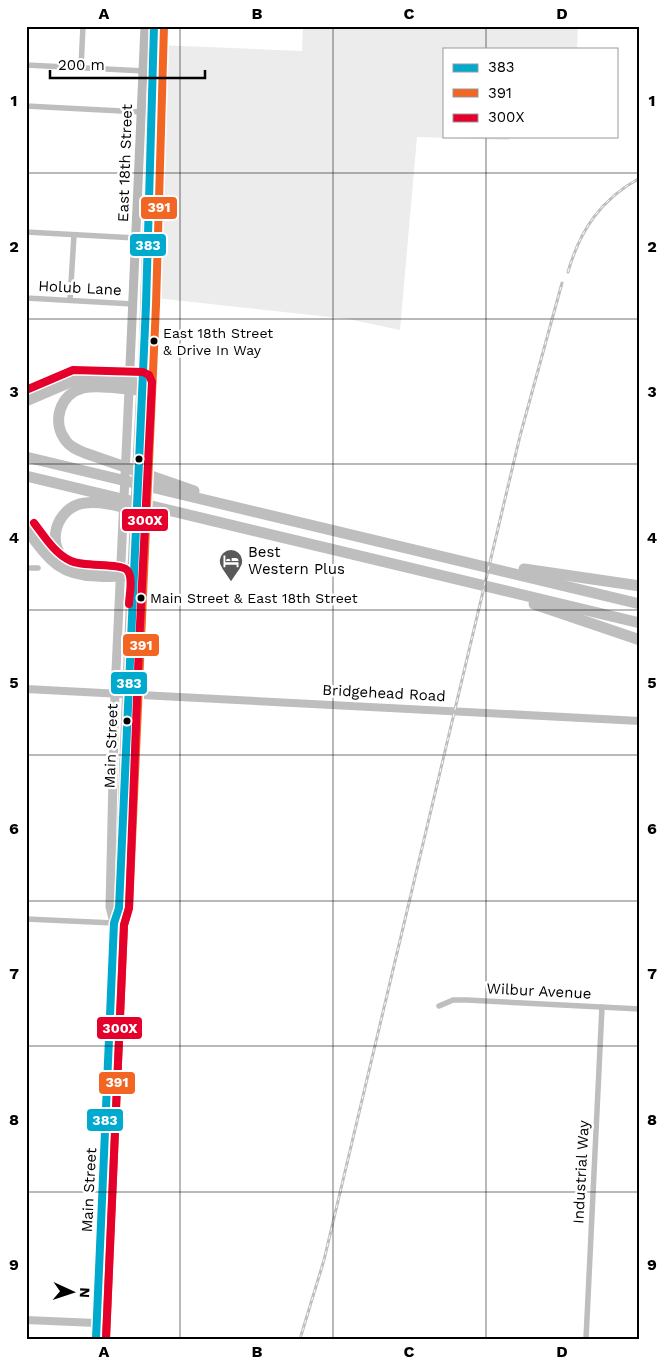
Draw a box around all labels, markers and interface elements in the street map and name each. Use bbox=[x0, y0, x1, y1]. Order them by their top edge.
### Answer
text: A bbox=[99, 4, 110, 23]
text: B bbox=[252, 4, 263, 23]
text: C bbox=[404, 4, 415, 23]
text: D bbox=[556, 4, 568, 23]
scale bar bbox=[50, 48, 205, 80]
legend bbox=[443, 48, 618, 138]
text: 200 m bbox=[58, 56, 105, 74]
text: 383 bbox=[488, 58, 514, 76]
text: 391 bbox=[488, 84, 512, 102]
text: 1 bbox=[11, 91, 17, 110]
text: 1 bbox=[649, 91, 655, 110]
street label: East 18th Street bbox=[114, 103, 136, 222]
text: 300X bbox=[488, 108, 524, 126]
line badge: 391 bbox=[140, 196, 178, 220]
text: 391 bbox=[148, 199, 170, 215]
line badge: 383 bbox=[129, 233, 167, 257]
text: 2 bbox=[9, 237, 19, 256]
text: 383 bbox=[135, 237, 161, 253]
text: 2 bbox=[647, 237, 657, 256]
street label: Holub Lane bbox=[38, 277, 122, 299]
place label: East 18th Street & Drive In Way bbox=[163, 325, 273, 358]
marker: East 18th Street & Drive In Way bbox=[149, 336, 159, 346]
text: 3 bbox=[9, 382, 19, 401]
text: 3 bbox=[647, 382, 657, 401]
unlabelled marker bbox=[134, 454, 144, 464]
line badge: 300X bbox=[121, 508, 169, 532]
text: 300X bbox=[127, 512, 163, 528]
text: 4 bbox=[9, 528, 19, 547]
text: 4 bbox=[647, 528, 657, 547]
place label: Best Western Plus bbox=[248, 543, 345, 578]
hotel icon: Best Western Plus bbox=[218, 548, 244, 582]
place label: Main Street & East 18th Street bbox=[150, 590, 358, 606]
marker: Main Street & East 18th Street bbox=[136, 593, 146, 603]
line badge: 391 bbox=[122, 633, 160, 657]
text: 391 bbox=[130, 637, 152, 653]
line badge: 383 bbox=[110, 671, 148, 695]
text: 5 bbox=[9, 673, 19, 692]
text: 5 bbox=[647, 673, 657, 692]
text: 383 bbox=[116, 675, 142, 691]
street label: Bridgehead Road bbox=[322, 681, 446, 705]
street label: Main Street bbox=[101, 703, 121, 789]
unlabelled marker bbox=[122, 716, 132, 726]
text: 6 bbox=[9, 819, 19, 838]
text: 6 bbox=[647, 819, 657, 838]
text: 7 bbox=[9, 964, 19, 983]
text: 7 bbox=[647, 964, 657, 983]
street label: Wilbur Avenue bbox=[486, 979, 592, 1003]
line badge: 300X bbox=[96, 1016, 143, 1040]
text: 300X bbox=[102, 1020, 138, 1036]
line badge: 391 bbox=[98, 1071, 136, 1095]
text: 391 bbox=[106, 1074, 128, 1090]
line badge: 383 bbox=[86, 1108, 124, 1132]
text: 8 bbox=[9, 1110, 19, 1129]
text: 8 bbox=[647, 1110, 657, 1129]
text: 383 bbox=[92, 1112, 118, 1128]
street label: Industrial Way bbox=[569, 1120, 593, 1224]
street label: Main Street bbox=[78, 1147, 100, 1233]
text: 9 bbox=[9, 1255, 19, 1274]
text: 9 bbox=[647, 1255, 657, 1274]
north arrow bbox=[48, 1268, 98, 1318]
text: N bbox=[77, 1287, 93, 1298]
text: A bbox=[99, 1342, 110, 1361]
text: B bbox=[252, 1342, 263, 1361]
text: C bbox=[404, 1342, 415, 1361]
text: D bbox=[556, 1342, 568, 1361]

